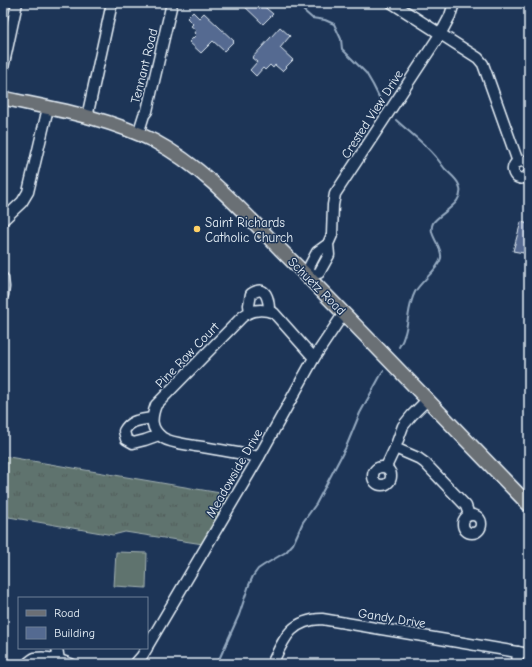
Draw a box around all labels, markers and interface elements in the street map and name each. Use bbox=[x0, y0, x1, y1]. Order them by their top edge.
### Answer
street label: Tennant Road bbox=[127, 27, 161, 105]
street label: Crested View Drive bbox=[338, 67, 406, 161]
place label: Saint Richards Catholic Church bbox=[205, 215, 293, 245]
marker: Saint Richards Catholic Church bbox=[192, 224, 202, 234]
street label: Schuetz Road bbox=[285, 254, 349, 318]
street label: Pine Row Court bbox=[152, 318, 223, 391]
street label: Meadowside Drive bbox=[203, 426, 266, 520]
legend bbox=[18, 597, 148, 649]
street label: Gandy Drive bbox=[357, 605, 427, 631]
text: Road bbox=[54, 606, 80, 620]
text: Building bbox=[54, 626, 95, 640]

